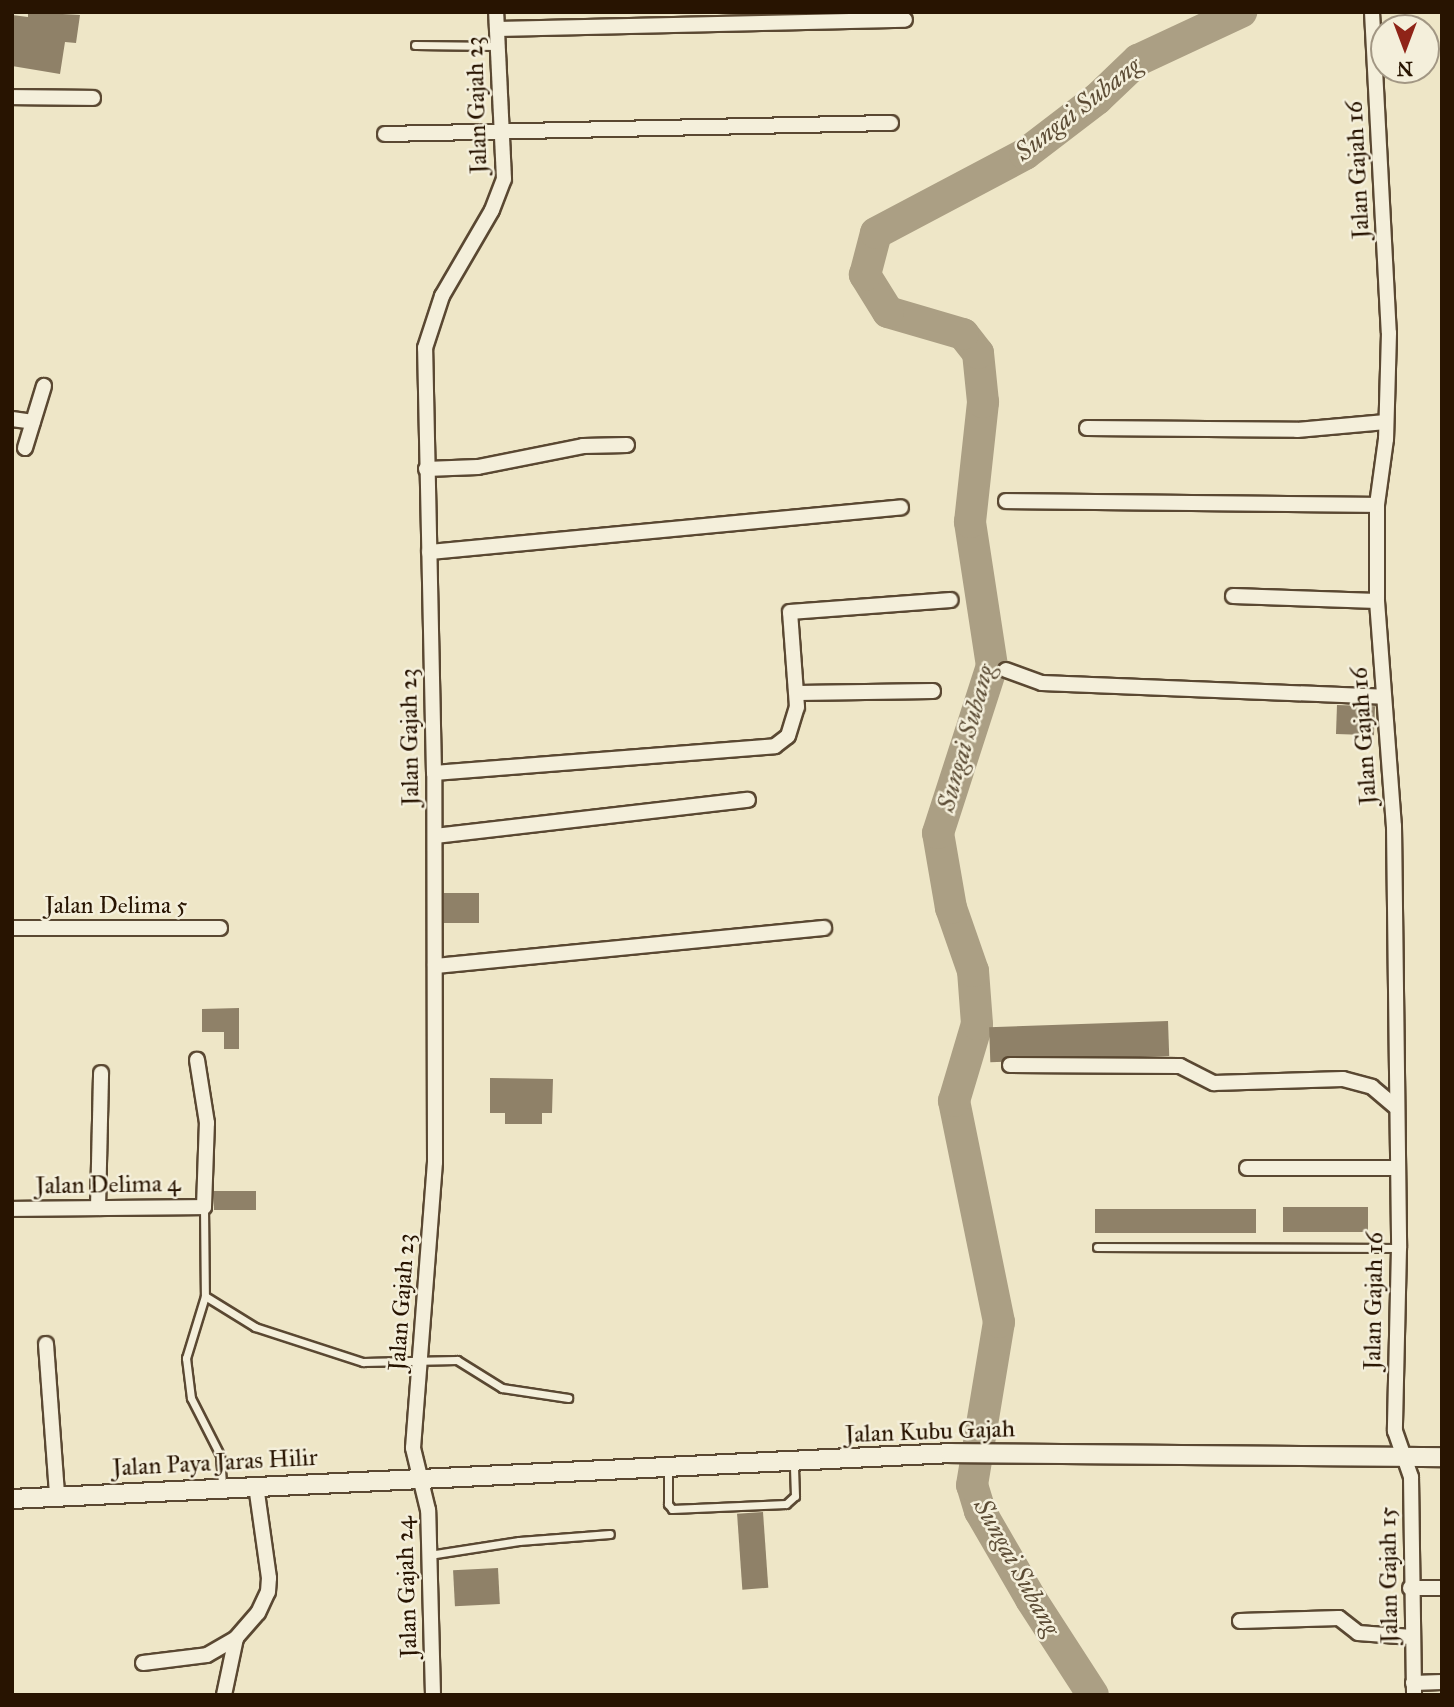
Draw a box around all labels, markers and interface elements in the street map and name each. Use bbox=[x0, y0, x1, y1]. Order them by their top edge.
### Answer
north arrow bbox=[1370, 14, 1440, 84]
street label: Jalan Gajah 23 bbox=[460, 36, 494, 174]
water label: Sungai Subang bbox=[1009, 50, 1147, 168]
text: N bbox=[1397, 57, 1413, 80]
street label: Jalan Gajah 16 bbox=[1340, 100, 1376, 240]
water label: Sungai Subang bbox=[930, 661, 1002, 815]
street label: Jalan Gajah 16 bbox=[1345, 666, 1383, 806]
street label: Jalan Gajah 23 bbox=[394, 668, 426, 806]
street label: Jalan Delima 5 bbox=[45, 892, 187, 920]
street label: Jalan Delima 4 bbox=[35, 1169, 181, 1201]
street label: Jalan Gajah 23 bbox=[383, 1232, 421, 1372]
street label: Jalan Gajah 16 bbox=[1358, 1232, 1390, 1370]
street label: Jalan Kubu Gajah bbox=[845, 1415, 1015, 1449]
street label: Jalan Paya Jaras Hilir bbox=[112, 1443, 318, 1483]
water label: Sungai Subang bbox=[967, 1493, 1067, 1641]
street label: Jalan Gajah 15 bbox=[1373, 1506, 1405, 1644]
street label: Jalan Gajah 24 bbox=[390, 1516, 424, 1658]

